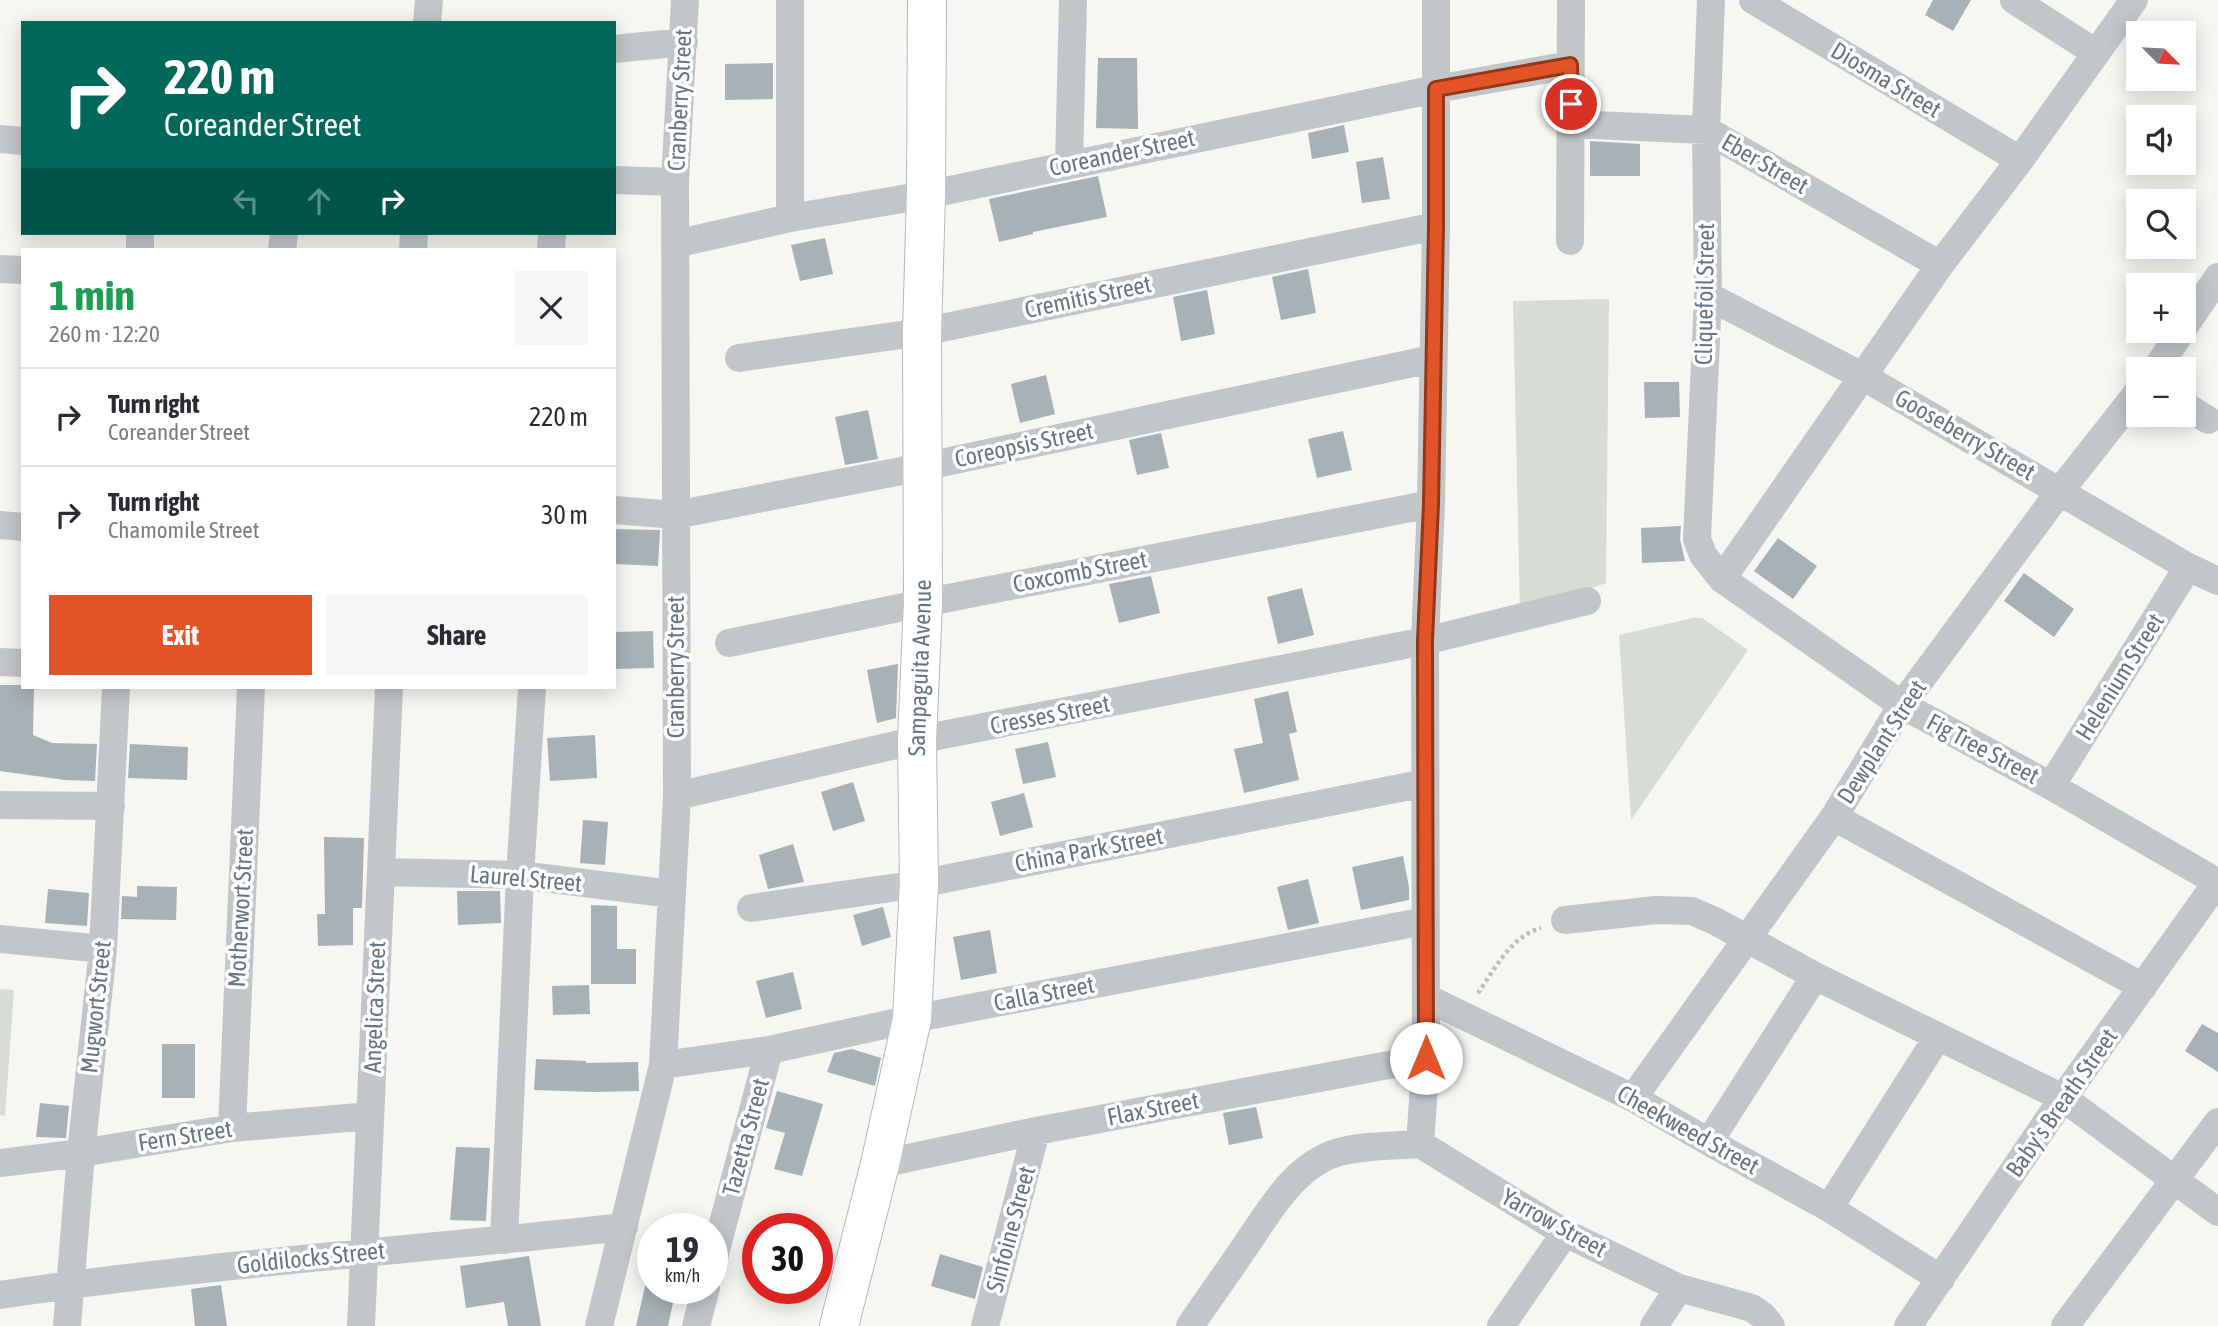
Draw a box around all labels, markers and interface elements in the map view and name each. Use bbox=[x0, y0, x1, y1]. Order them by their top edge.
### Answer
north arrow bbox=[2126, 21, 2196, 91]
map controls bbox=[2126, 21, 2196, 427]
street label: Cranberry Street bbox=[662, 28, 697, 172]
street label: Diosma Street bbox=[1827, 36, 1946, 123]
text: 220 m bbox=[164, 48, 275, 104]
icon: right bbox=[49, 49, 140, 140]
pin bbox=[1541, 74, 1601, 134]
icon: arrive bbox=[1552, 85, 1590, 123]
button: sound bbox=[2126, 105, 2196, 175]
text: Coreander Street bbox=[164, 106, 362, 143]
street label: Coreander Street bbox=[1047, 124, 1197, 181]
street label: Eber Street bbox=[1717, 128, 1813, 199]
icon: left bbox=[227, 182, 265, 220]
icon: ahead bbox=[300, 182, 338, 220]
icon: right bbox=[373, 182, 411, 220]
button: search bbox=[2126, 189, 2196, 259]
street label: Cliquefoil Street bbox=[1690, 223, 1719, 365]
street label: Cremitis Street bbox=[1022, 270, 1154, 323]
text: 1 min bbox=[49, 271, 135, 319]
button: close bbox=[514, 271, 588, 345]
button: + bbox=[2126, 273, 2196, 343]
text: 260 m · 12:20 bbox=[49, 321, 160, 347]
button: − bbox=[2126, 357, 2196, 427]
street label: Gooseberry Street bbox=[1891, 384, 2040, 486]
text: Turn right bbox=[108, 389, 199, 419]
icon: right bbox=[49, 398, 87, 436]
text: 220 m bbox=[529, 402, 588, 432]
street label: Coreopsis Street bbox=[952, 417, 1096, 472]
text: Coreander Street bbox=[108, 419, 250, 445]
text: Turn right bbox=[108, 487, 199, 517]
icon: right bbox=[49, 496, 87, 534]
text: 30 m bbox=[541, 500, 588, 530]
text: Chamomile Street bbox=[108, 517, 259, 543]
street label: Coxcomb Street bbox=[1011, 545, 1149, 598]
street label: Sampaguita Avenue bbox=[903, 580, 936, 756]
button: Exit bbox=[49, 595, 312, 675]
button: Share bbox=[326, 595, 588, 675]
street label: Cranberry Street bbox=[662, 596, 689, 738]
street label: Helenium Street bbox=[2070, 609, 2169, 745]
street label: Dewplant Street bbox=[1832, 675, 1932, 809]
street label: Cresses Street bbox=[988, 690, 1112, 739]
street label: Fig Tree Street bbox=[1923, 708, 2044, 789]
street label: China Park Street bbox=[1013, 822, 1165, 877]
street label: Motherwort Street bbox=[223, 828, 258, 988]
street label: Laurel Street bbox=[469, 860, 583, 897]
street label: Mugwort Street bbox=[75, 939, 116, 1075]
street label: Angelica Street bbox=[359, 940, 390, 1073]
street label: Calla Street bbox=[991, 971, 1097, 1016]
position arrow bbox=[1389, 1021, 1463, 1095]
street label: Baby's Breath Street bbox=[2001, 1024, 2123, 1182]
street label: Tazetta Street bbox=[717, 1075, 774, 1198]
street label: Cheekweed Street bbox=[1613, 1080, 1764, 1180]
street label: Flax Street bbox=[1105, 1086, 1201, 1131]
street label: Fern Street bbox=[136, 1115, 234, 1156]
street label: Sinfoine Street bbox=[981, 1163, 1040, 1295]
street label: Yarrow Street bbox=[1497, 1183, 1612, 1262]
speed limit sign: 30 bbox=[742, 1213, 833, 1304]
text: 19 bbox=[666, 1229, 699, 1269]
street label: Goldilocks Street bbox=[236, 1236, 386, 1279]
text: km/h bbox=[665, 1265, 700, 1286]

